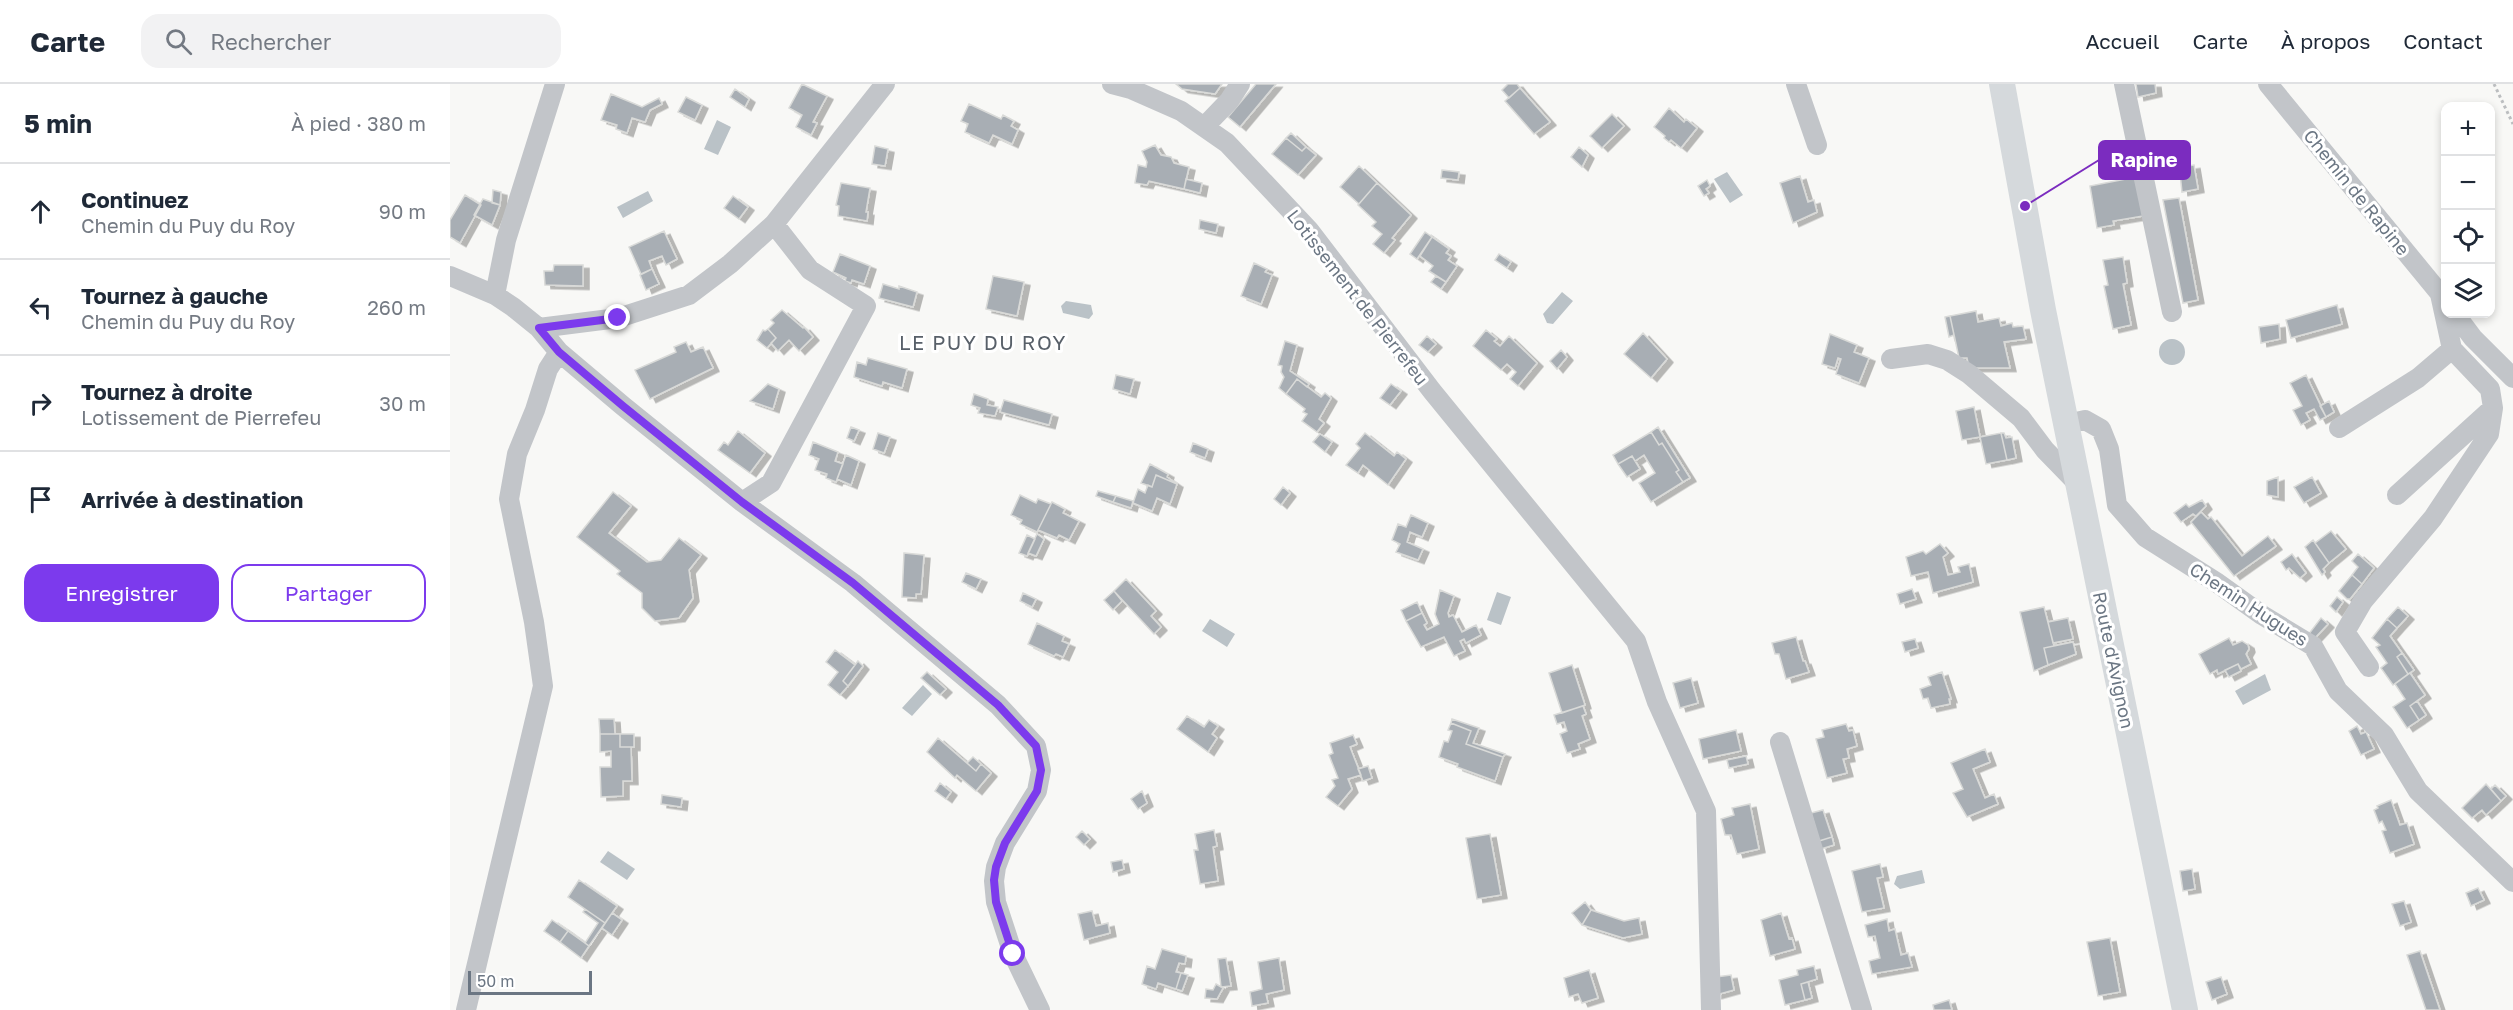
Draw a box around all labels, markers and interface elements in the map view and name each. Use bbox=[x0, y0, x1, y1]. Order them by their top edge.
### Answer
search box bbox=[141, 14, 561, 68]
text: Carte bbox=[30, 25, 105, 58]
icon: search bbox=[162, 25, 195, 58]
text: Rechercher bbox=[210, 28, 331, 55]
text: Accueil bbox=[2086, 28, 2159, 54]
text: Carte bbox=[2192, 28, 2248, 54]
text: À propos bbox=[2281, 28, 2370, 54]
text: Contact bbox=[2403, 28, 2483, 54]
map controls bbox=[2441, 102, 2495, 318]
button: + bbox=[2441, 102, 2495, 156]
text: 5 min bbox=[24, 108, 92, 139]
text: À pied · 380 m bbox=[291, 111, 426, 135]
street label: Chemin de Rapine bbox=[2299, 125, 2415, 259]
callout: Rapine bbox=[2099, 141, 2190, 179]
text: Rapine bbox=[2111, 147, 2178, 171]
button: − bbox=[2441, 156, 2495, 210]
text: Continuez bbox=[81, 186, 188, 213]
icon: ahead bbox=[24, 195, 57, 228]
text: 90 m bbox=[379, 199, 426, 223]
street label: Lotissement de Pierrefeu bbox=[1283, 205, 1433, 389]
button: locate bbox=[2441, 210, 2495, 264]
text: Chemin du Puy du Roy bbox=[81, 213, 295, 237]
button: layers bbox=[2441, 264, 2495, 318]
text: Tournez à gauche bbox=[81, 282, 268, 309]
icon: left bbox=[24, 291, 57, 324]
text: 260 m bbox=[367, 295, 426, 319]
route end bbox=[604, 304, 630, 330]
text: Chemin du Puy du Roy bbox=[81, 309, 295, 333]
district label: LE PUY DU ROY bbox=[899, 330, 1067, 354]
text: Tournez à droite bbox=[81, 378, 252, 405]
icon: right bbox=[24, 387, 57, 420]
text: 30 m bbox=[379, 391, 426, 415]
text: Lotissement de Pierrefeu bbox=[81, 405, 321, 429]
icon: arrive bbox=[24, 483, 57, 516]
text: Arrivée à destination bbox=[81, 486, 303, 513]
street label: Chemin Hugues bbox=[2186, 558, 2312, 650]
button: Enregistrer bbox=[24, 564, 219, 622]
button: Partager bbox=[231, 564, 426, 622]
street label: Route d'Avignon bbox=[2089, 590, 2139, 730]
route start bbox=[999, 940, 1025, 966]
scale bar bbox=[468, 968, 592, 996]
text: 50 m bbox=[477, 971, 514, 991]

